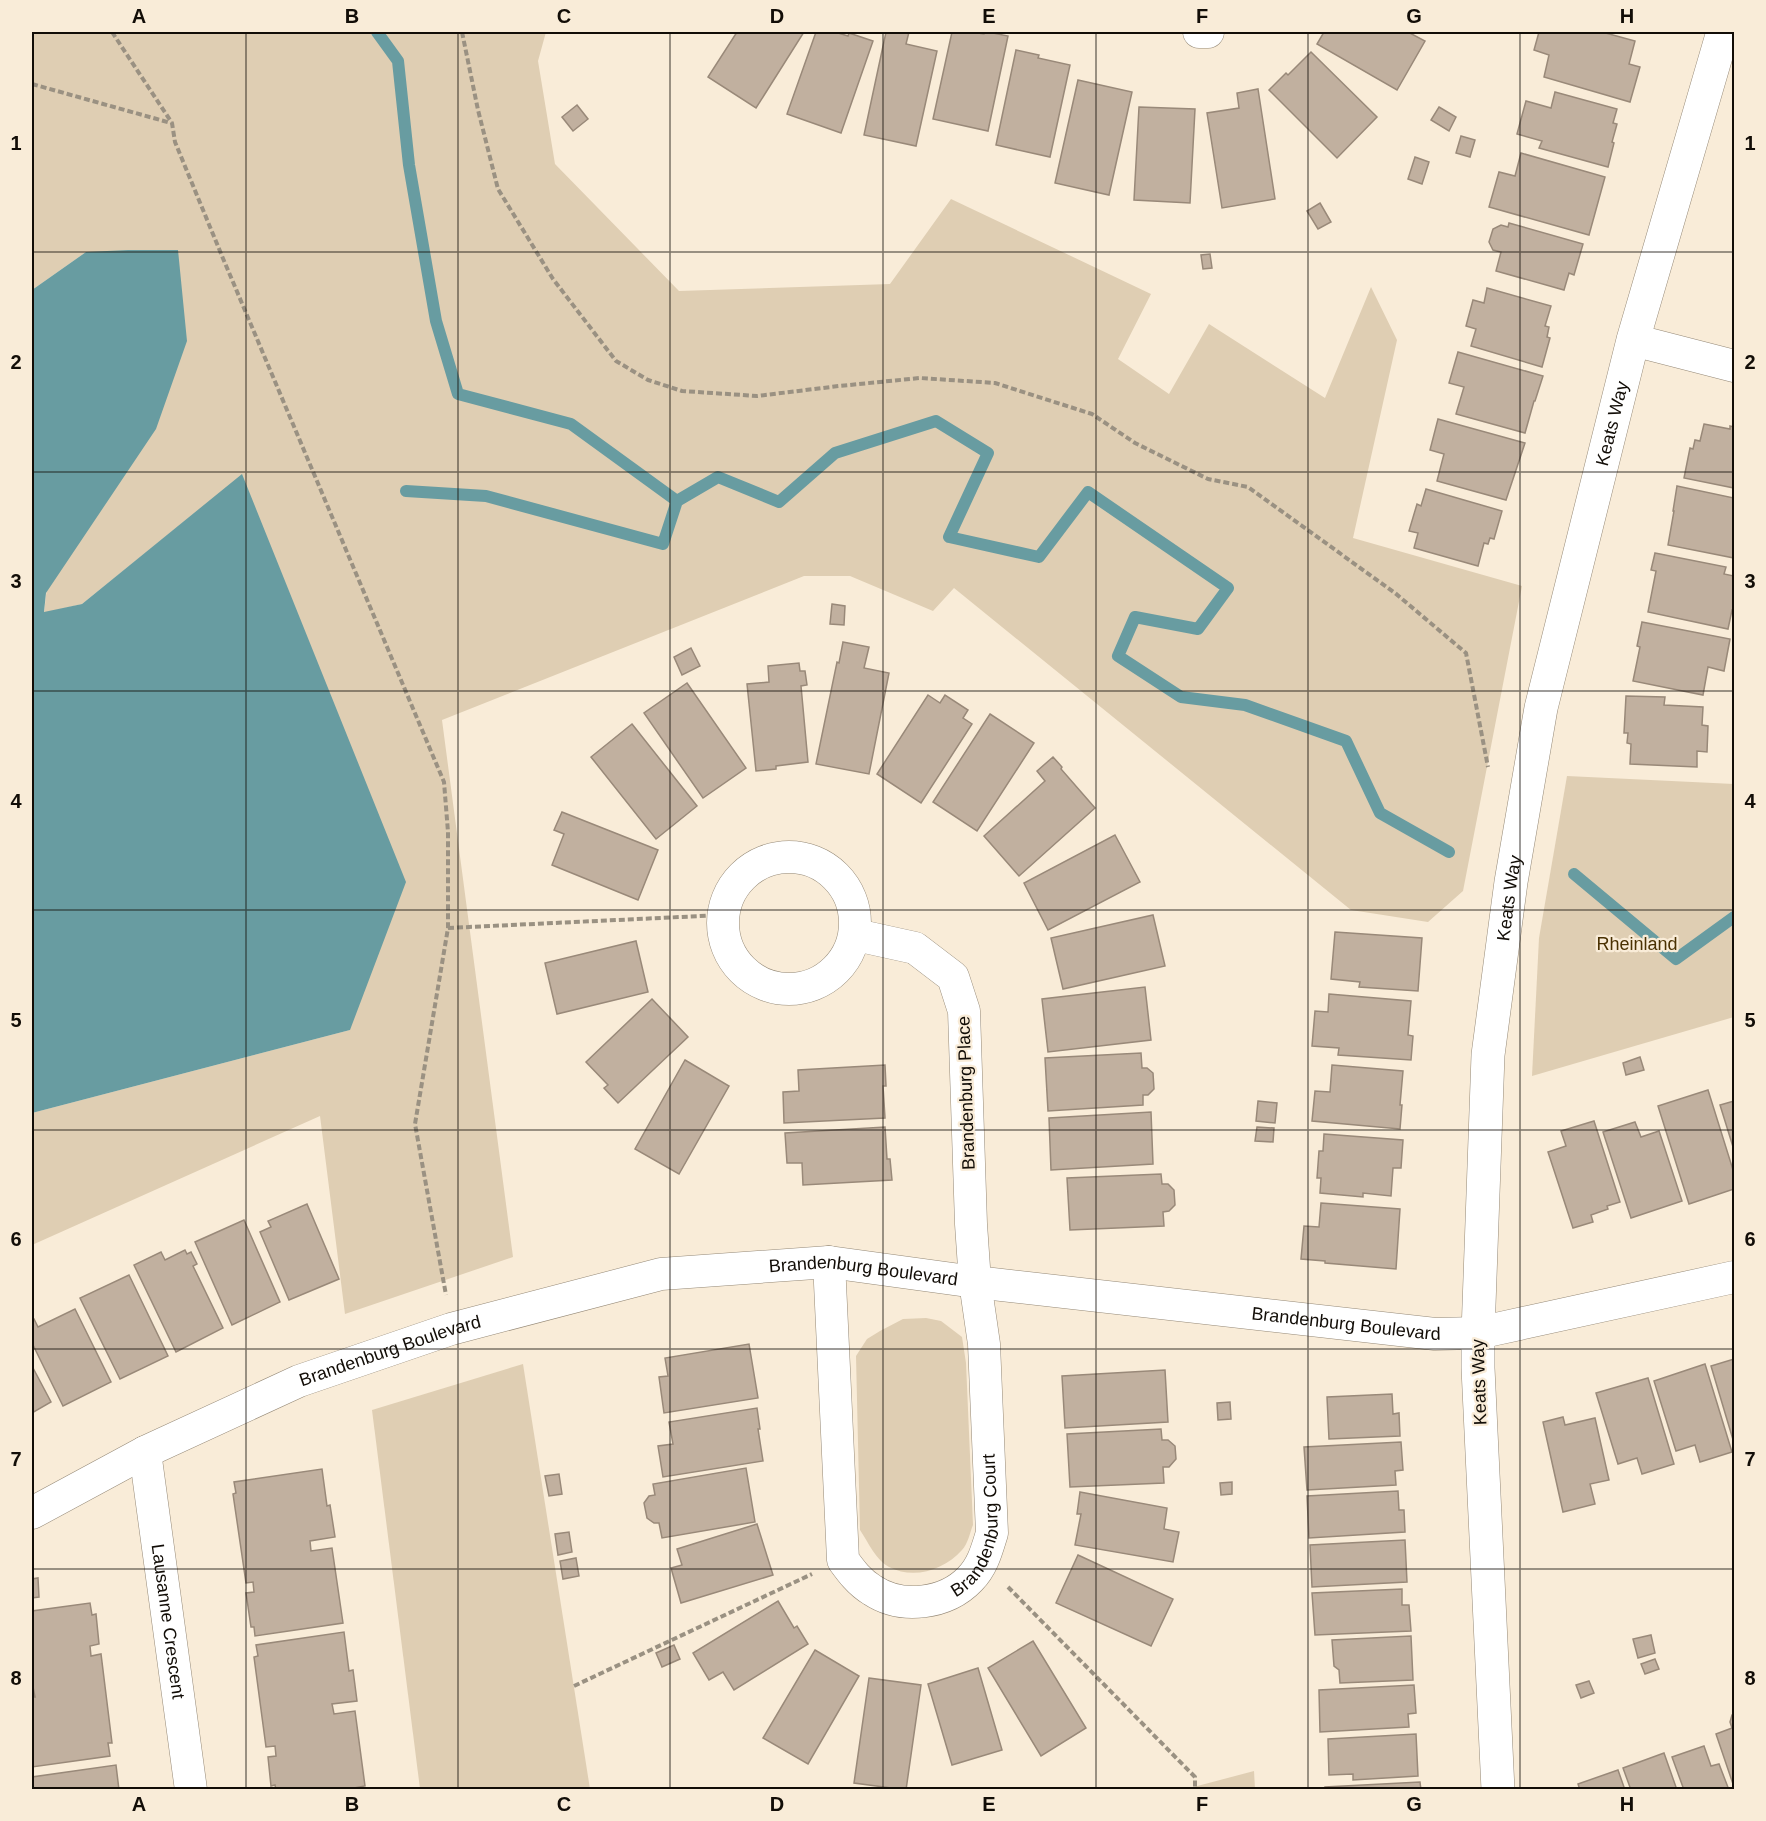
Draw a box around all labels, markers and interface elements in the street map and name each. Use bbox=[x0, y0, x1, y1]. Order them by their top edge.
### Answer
text: A bbox=[132, 5, 146, 27]
text: B bbox=[345, 5, 359, 27]
text: C bbox=[557, 5, 571, 27]
text: D bbox=[770, 5, 784, 27]
text: E bbox=[982, 5, 996, 27]
text: F bbox=[1196, 5, 1208, 27]
text: G bbox=[1406, 5, 1422, 27]
text: H bbox=[1620, 5, 1634, 27]
text: 1 bbox=[10, 132, 22, 154]
text: 1 bbox=[1744, 132, 1756, 154]
text: 2 bbox=[10, 351, 22, 373]
text: 2 bbox=[1744, 351, 1756, 373]
street label: Keats Way bbox=[1592, 379, 1632, 468]
text: 3 bbox=[10, 570, 22, 592]
text: 3 bbox=[1744, 570, 1756, 592]
text: 4 bbox=[10, 790, 22, 812]
text: 4 bbox=[1744, 790, 1756, 812]
street label: Keats Way bbox=[1493, 854, 1525, 942]
park label: Rheinland bbox=[1596, 934, 1678, 954]
text: 5 bbox=[10, 1009, 22, 1031]
text: 5 bbox=[1744, 1009, 1756, 1031]
street label: Brandenburg Place bbox=[953, 1016, 979, 1170]
text: 6 bbox=[10, 1228, 22, 1250]
text: 6 bbox=[1744, 1228, 1756, 1250]
street label: Brandenburg Boulevard bbox=[768, 1252, 959, 1290]
street label: Brandenburg Boulevard bbox=[1250, 1303, 1441, 1344]
street label: Brandenburg Boulevard bbox=[297, 1312, 483, 1390]
street label: Keats Way bbox=[1467, 1338, 1491, 1426]
text: 7 bbox=[10, 1448, 22, 1470]
text: 7 bbox=[1744, 1448, 1756, 1470]
street label: Brandenburg Court bbox=[947, 1453, 1003, 1601]
street label: Lausanne Crescent bbox=[148, 1543, 188, 1700]
text: 8 bbox=[10, 1667, 22, 1689]
text: 8 bbox=[1744, 1667, 1756, 1689]
text: A bbox=[132, 1793, 146, 1815]
text: B bbox=[345, 1793, 359, 1815]
text: C bbox=[557, 1793, 571, 1815]
text: D bbox=[770, 1793, 784, 1815]
text: E bbox=[982, 1793, 996, 1815]
text: F bbox=[1196, 1793, 1208, 1815]
text: G bbox=[1406, 1793, 1422, 1815]
text: H bbox=[1620, 1793, 1634, 1815]

